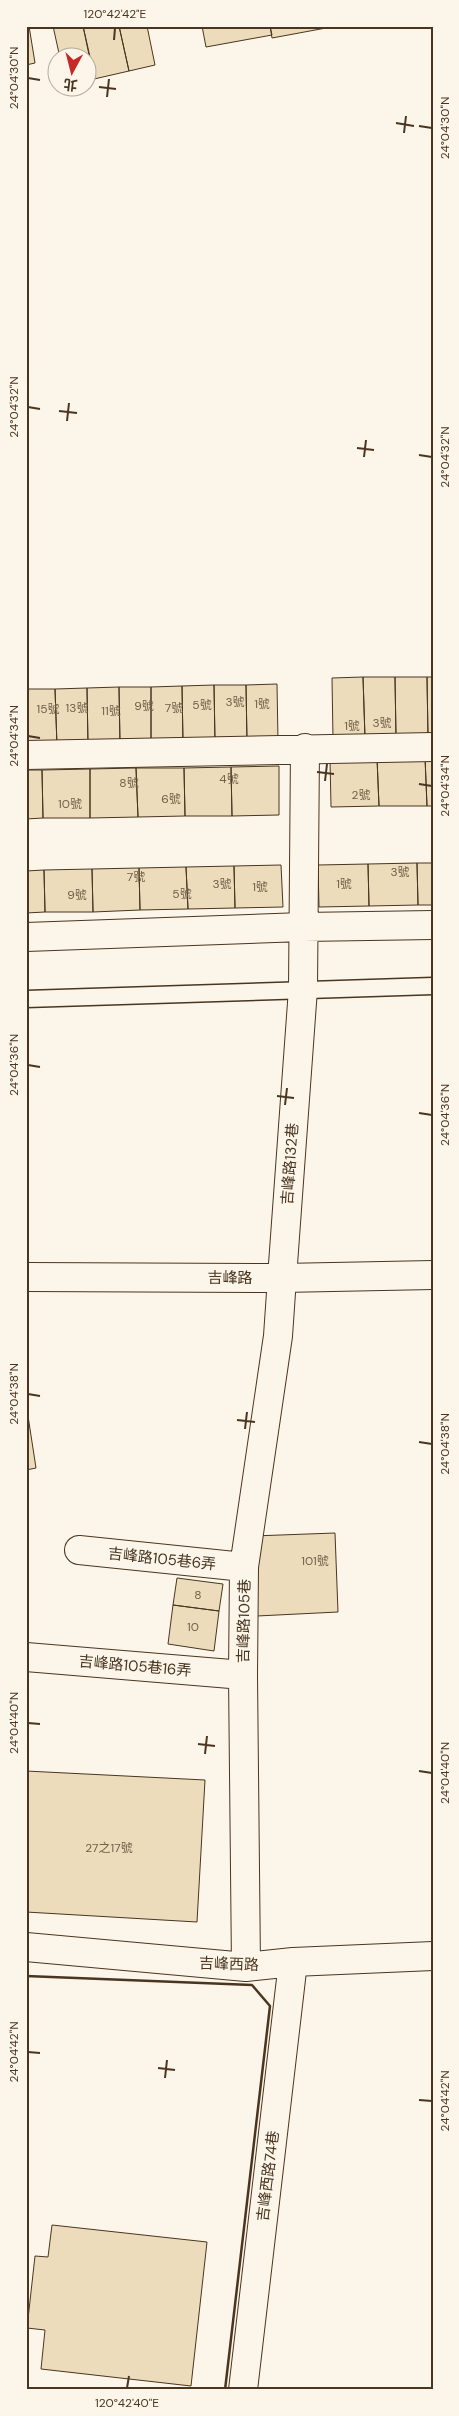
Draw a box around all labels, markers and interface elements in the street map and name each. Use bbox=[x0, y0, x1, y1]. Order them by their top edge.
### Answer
text: 120°42'42"E bbox=[84, 6, 147, 22]
text: 24°04'30"N bbox=[6, 47, 22, 109]
north arrow bbox=[48, 48, 98, 98]
text: 北 bbox=[62, 75, 78, 95]
text: 24°04'30"N bbox=[437, 97, 453, 159]
text: 24°04'32"N bbox=[6, 376, 22, 438]
text: 24°04'32"N bbox=[437, 426, 453, 488]
house number: 3號 bbox=[225, 694, 245, 710]
house number: 1號 bbox=[254, 696, 270, 712]
house number: 5號 bbox=[192, 697, 212, 713]
house number: 9號 bbox=[134, 698, 154, 714]
house number: 13號 bbox=[66, 700, 88, 716]
house number: 7號 bbox=[165, 700, 183, 716]
house number: 15號 bbox=[36, 701, 60, 717]
house number: 11號 bbox=[101, 703, 121, 719]
text: 24°04'34"N bbox=[6, 705, 22, 767]
house number: 3號 bbox=[372, 715, 392, 731]
house number: 1號 bbox=[344, 718, 360, 734]
text: 24°04'34"N bbox=[437, 755, 453, 817]
house number: 4號 bbox=[219, 771, 239, 787]
house number: 8號 bbox=[119, 775, 139, 791]
house number: 2號 bbox=[352, 787, 370, 803]
house number: 6號 bbox=[161, 791, 181, 807]
house number: 10號 bbox=[58, 796, 82, 812]
house number: 3號 bbox=[390, 864, 410, 880]
house number: 7號 bbox=[127, 869, 145, 885]
house number: 3號 bbox=[212, 876, 232, 892]
house number: 1號 bbox=[336, 876, 352, 892]
house number: 1號 bbox=[252, 879, 268, 895]
house number: 5號 bbox=[172, 886, 192, 902]
house number: 9號 bbox=[67, 887, 87, 903]
text: 24°04'36"N bbox=[6, 1034, 22, 1096]
text: 24°04'36"N bbox=[437, 1084, 453, 1146]
street label: 吉峰路132巷 bbox=[277, 1122, 303, 1206]
street label: 吉峰路 bbox=[207, 1268, 253, 1288]
text: 24°04'38"N bbox=[6, 1363, 22, 1425]
text: 24°04'38"N bbox=[437, 1413, 453, 1475]
street label: 吉峰路105巷6弄 bbox=[107, 1543, 217, 1575]
house number: 101號 bbox=[301, 1553, 329, 1569]
street label: 吉峰路105巷 bbox=[233, 1579, 255, 1663]
house number: 8 bbox=[194, 1587, 202, 1603]
house number: 10 bbox=[187, 1619, 199, 1635]
street label: 吉峰路105巷16弄 bbox=[78, 1651, 192, 1681]
text: 24°04'40"N bbox=[6, 1692, 22, 1754]
text: 24°04'40"N bbox=[437, 1742, 453, 1804]
house number: 27之17號 bbox=[85, 1840, 133, 1856]
street label: 吉峰西路 bbox=[199, 1953, 259, 1975]
text: 24°04'42"N bbox=[6, 2022, 22, 2082]
text: 24°04'42"N bbox=[437, 2071, 453, 2131]
street label: 吉峰西路74巷 bbox=[253, 2130, 283, 2222]
text: 120°42'40"E bbox=[95, 2395, 159, 2411]

